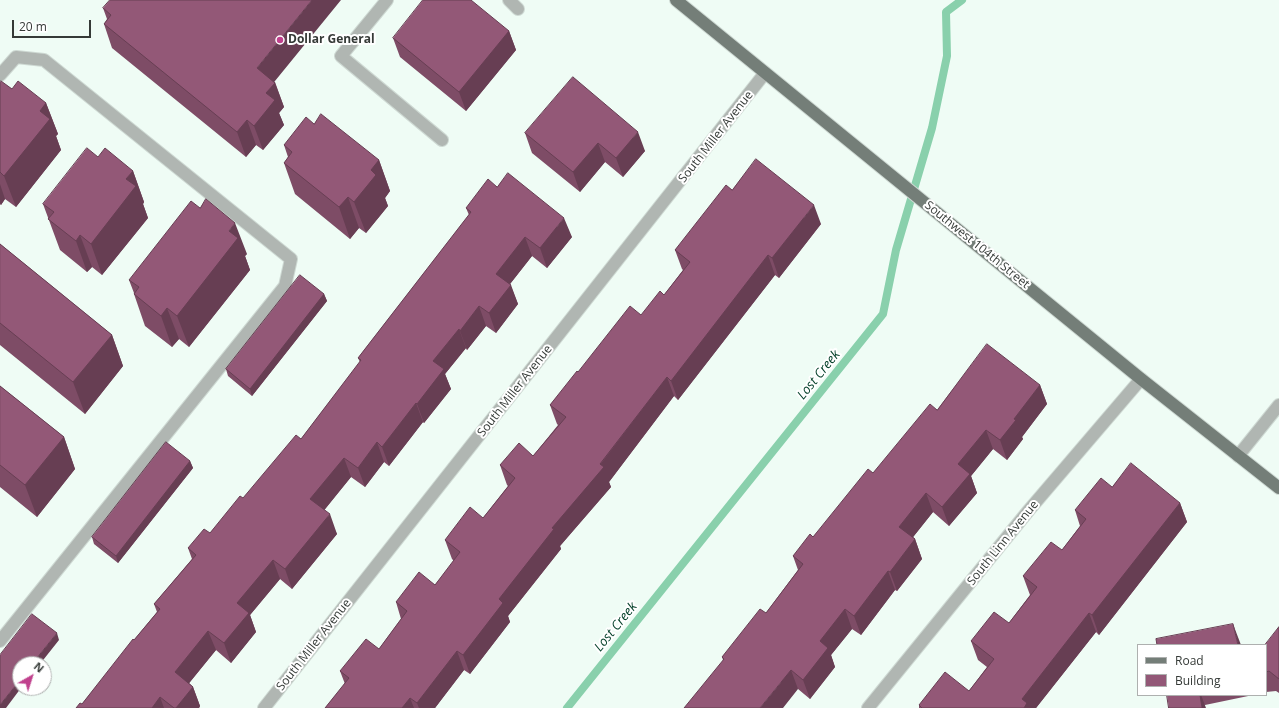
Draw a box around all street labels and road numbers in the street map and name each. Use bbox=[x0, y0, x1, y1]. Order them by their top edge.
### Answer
street label: South Miller Avenue bbox=[676, 88, 756, 186]
street label: Southwest 104th Street bbox=[922, 198, 1032, 292]
street label: South Miller Avenue bbox=[475, 342, 555, 440]
street label: South Linn Avenue bbox=[964, 498, 1042, 588]
street label: South Miller Avenue bbox=[274, 596, 354, 694]

